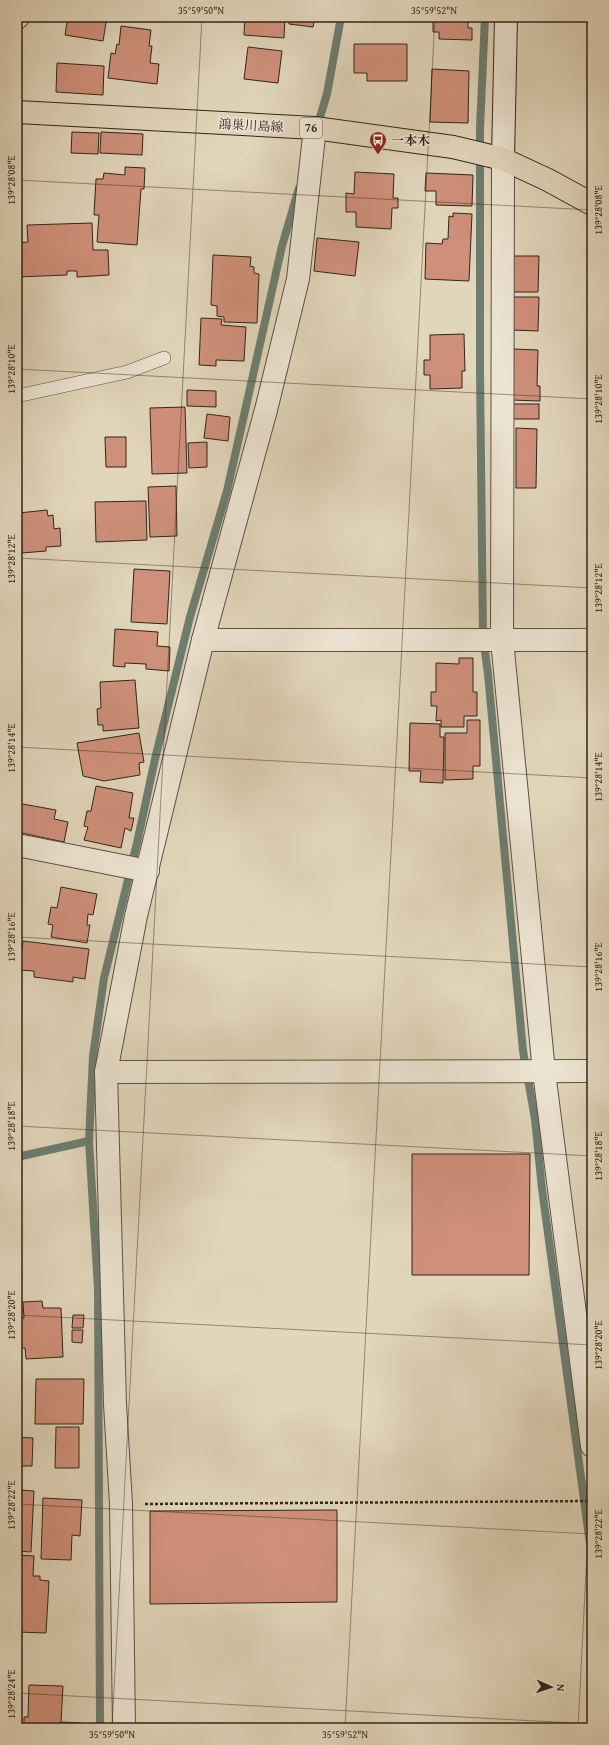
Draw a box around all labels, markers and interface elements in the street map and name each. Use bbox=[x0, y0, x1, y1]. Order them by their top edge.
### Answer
text: 35°59'50"N bbox=[178, 3, 224, 18]
text: 35°59'52"N bbox=[411, 3, 457, 18]
street label: 鴻巣川島線 bbox=[218, 114, 284, 137]
road number: 76 bbox=[300, 118, 322, 138]
bus stop icon: 一本木 bbox=[368, 130, 388, 155]
place label: 一本木 bbox=[391, 131, 430, 150]
text: 139°28'08"E bbox=[4, 155, 19, 205]
text: 139°28'08"E bbox=[591, 185, 606, 235]
text: 139°28'10"E bbox=[4, 344, 19, 394]
text: 139°28'10"E bbox=[591, 374, 606, 424]
text: 139°28'12"E bbox=[4, 534, 19, 584]
text: 139°28'12"E bbox=[591, 563, 606, 613]
text: 139°28'14"E bbox=[4, 723, 19, 773]
text: 139°28'14"E bbox=[591, 752, 606, 802]
text: 139°28'16"E bbox=[4, 912, 19, 962]
text: 139°28'16"E bbox=[591, 942, 606, 992]
text: 139°28'18"E bbox=[4, 1101, 19, 1151]
text: 139°28'18"E bbox=[591, 1131, 606, 1181]
text: 139°28'20"E bbox=[4, 1290, 19, 1340]
text: 139°28'20"E bbox=[591, 1320, 606, 1370]
text: 139°28'22"E bbox=[4, 1480, 19, 1530]
text: 139°28'22"E bbox=[591, 1509, 606, 1559]
north arrow bbox=[531, 1667, 571, 1707]
text: 139°28'24"E bbox=[4, 1669, 19, 1719]
text: N bbox=[553, 1683, 569, 1692]
text: 35°59'50"N bbox=[89, 1727, 135, 1742]
text: 35°59'52"N bbox=[322, 1727, 368, 1742]

